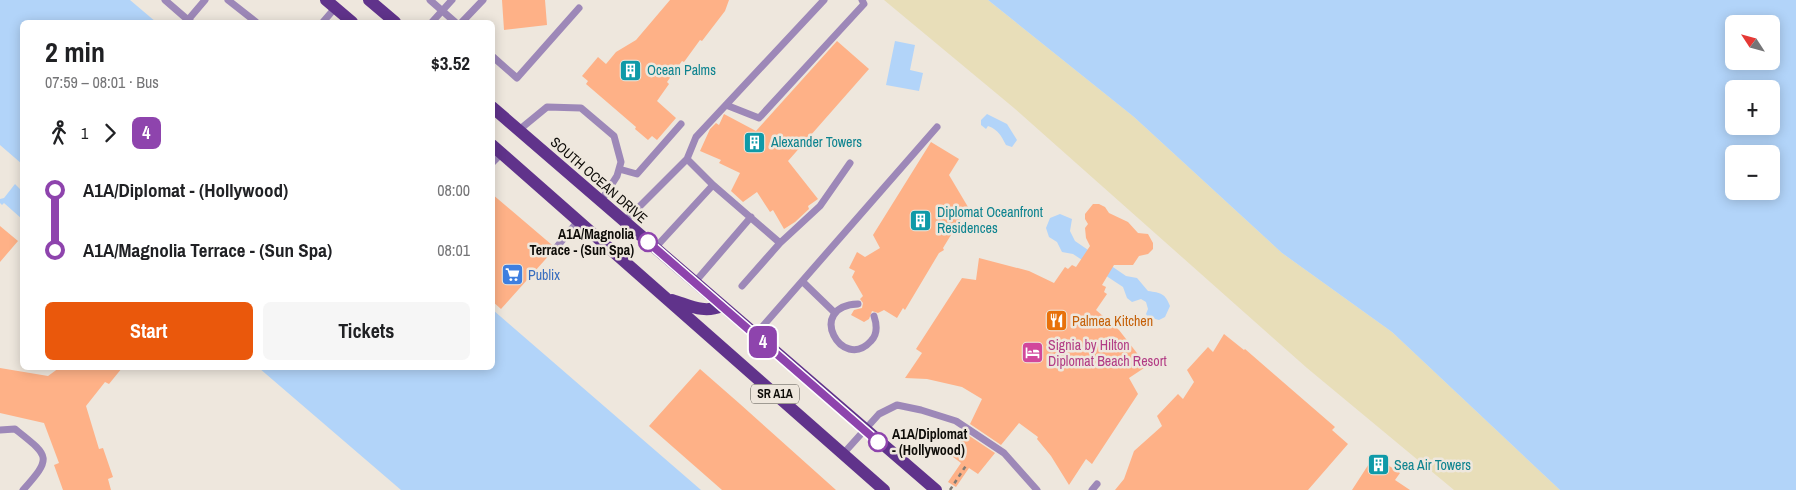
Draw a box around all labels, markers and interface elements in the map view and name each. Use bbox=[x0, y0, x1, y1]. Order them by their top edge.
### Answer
north arrow bbox=[1725, 15, 1780, 70]
map controls bbox=[1725, 15, 1780, 200]
text: 2 min bbox=[45, 33, 105, 71]
text: $3.52 bbox=[431, 50, 470, 76]
building icon: Ocean Palms bbox=[619, 58, 643, 82]
place label: Ocean Palms bbox=[647, 61, 716, 79]
text: 07:59 – 08:01 · Bus bbox=[45, 71, 159, 93]
button: + bbox=[1725, 80, 1780, 135]
icon: walk bbox=[45, 119, 73, 147]
icon: forward bbox=[96, 119, 124, 147]
text: 4 bbox=[142, 120, 151, 145]
text: 1 bbox=[81, 122, 88, 144]
building icon: Alexander Towers bbox=[743, 130, 767, 154]
street label: SOUTH OCEAN DRIVE bbox=[547, 133, 651, 227]
place label: Alexander Towers bbox=[770, 133, 862, 151]
button: − bbox=[1725, 145, 1780, 200]
text: A1A/Diplomat - (Hollywood) bbox=[83, 177, 288, 203]
text: 08:00 bbox=[437, 179, 470, 201]
place label: Diplomat Oceanfront Residences bbox=[937, 203, 1043, 237]
building icon: Diplomat Oceanfront Residences bbox=[909, 208, 933, 232]
place label: A1A/Magnolia Terrace - (Sun Spa) bbox=[530, 225, 635, 259]
marker: A1A/Magnolia Terrace - (Sun Spa) bbox=[638, 232, 658, 252]
text: A1A/Magnolia Terrace - (Sun Spa) bbox=[83, 237, 332, 263]
text: 08:01 bbox=[437, 239, 470, 261]
supermarket icon: Publix bbox=[500, 263, 524, 287]
place label: Publix bbox=[528, 266, 560, 284]
button: Start bbox=[45, 302, 253, 360]
button: Tickets bbox=[263, 302, 470, 360]
restaurant icon: Palmea Kitchen bbox=[1044, 309, 1068, 333]
place label: Palmea Kitchen bbox=[1072, 312, 1153, 330]
line badge: 4 bbox=[747, 326, 779, 358]
text: 4 bbox=[759, 329, 767, 354]
place label: Signia by Hilton Diplomat Beach Resort bbox=[1048, 336, 1167, 370]
hotel icon: Signia by Hilton Diplomat Beach Resort bbox=[1020, 341, 1044, 365]
road number: SR A1A bbox=[751, 384, 799, 404]
place label: A1A/Diplomat - (Hollywood) bbox=[892, 425, 967, 459]
marker: A1A/Diplomat - (Hollywood) bbox=[868, 432, 888, 452]
building icon: Sea Air Towers bbox=[1366, 453, 1390, 477]
place label: Sea Air Towers bbox=[1394, 456, 1471, 474]

